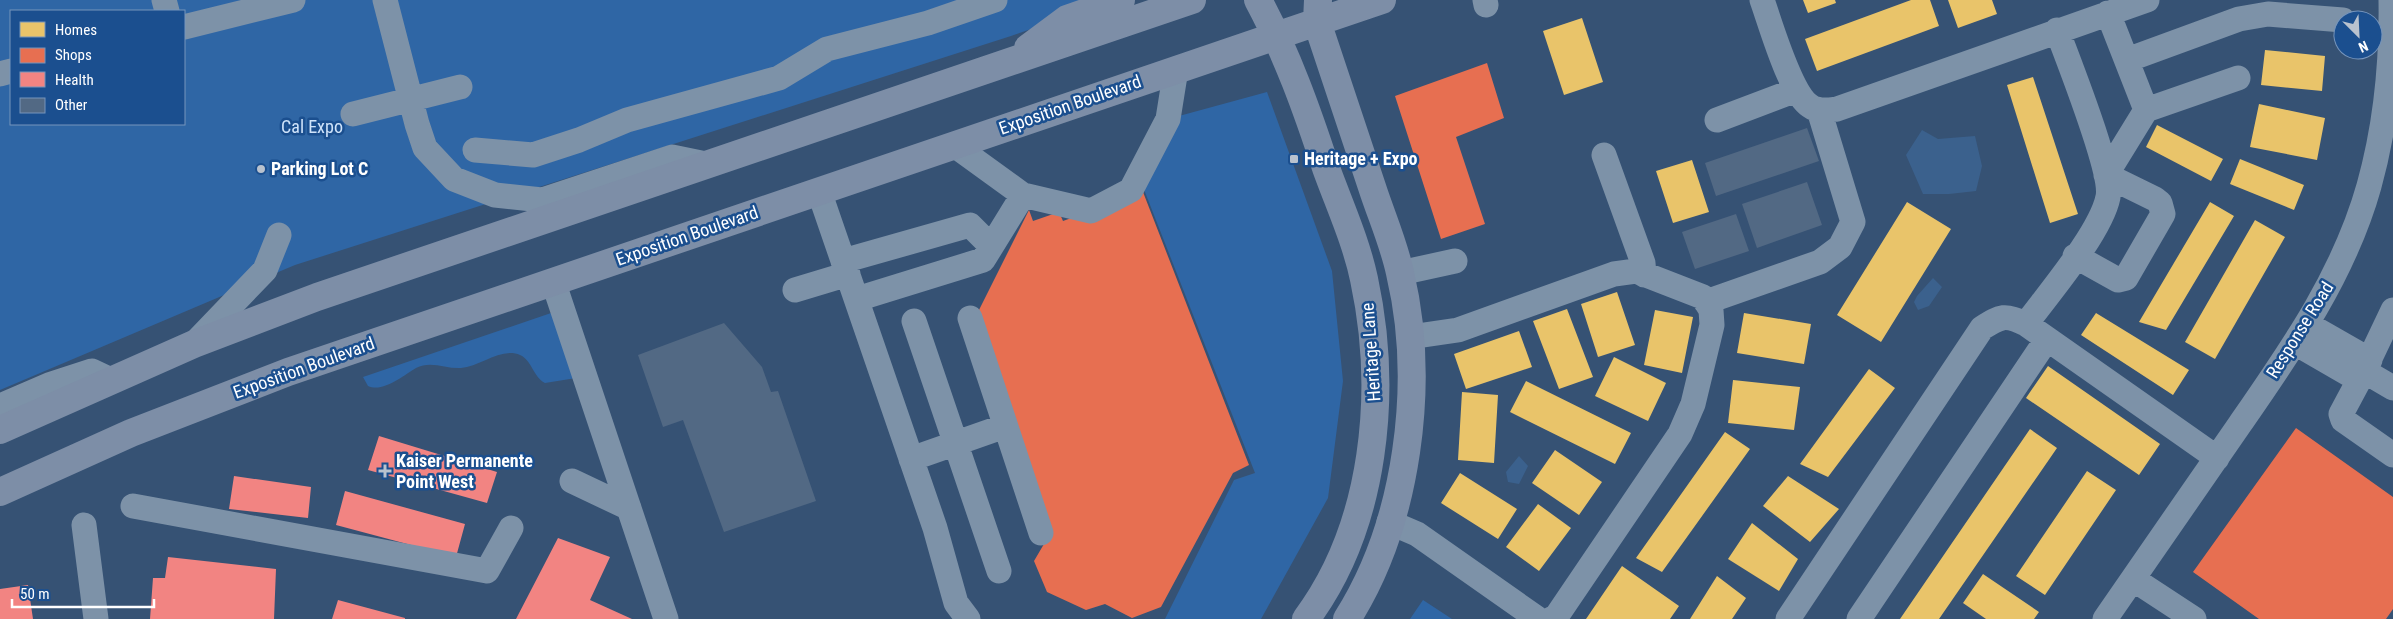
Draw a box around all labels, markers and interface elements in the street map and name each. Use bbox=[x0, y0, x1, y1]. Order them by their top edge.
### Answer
legend bbox=[10, 10, 185, 125]
north arrow bbox=[2333, 10, 2383, 60]
text: Homes bbox=[55, 21, 97, 39]
text: N bbox=[2356, 38, 2370, 56]
text: Shops bbox=[55, 46, 92, 64]
street label: Exposition Boulevard bbox=[996, 70, 1144, 139]
text: Health bbox=[55, 71, 94, 89]
text: Other bbox=[55, 96, 88, 114]
park label: Cal Expo bbox=[281, 116, 343, 137]
place label: Heritage + Expo bbox=[1304, 148, 1418, 169]
marker: Heritage + Expo bbox=[1288, 153, 1300, 165]
place label: Parking Lot C bbox=[271, 158, 368, 179]
marker: Parking Lot C bbox=[255, 163, 267, 175]
street label: Exposition Boulevard bbox=[613, 201, 761, 270]
street label: Response Road bbox=[2262, 278, 2338, 382]
street label: Heritage Lane bbox=[1357, 302, 1384, 402]
street label: Exposition Boulevard bbox=[230, 332, 377, 403]
place label: Kaiser Permanente Point West bbox=[396, 450, 533, 492]
marker: Kaiser Permanente Point West bbox=[378, 464, 392, 478]
scale bar bbox=[12, 576, 155, 608]
text: 50 m bbox=[20, 585, 50, 603]

